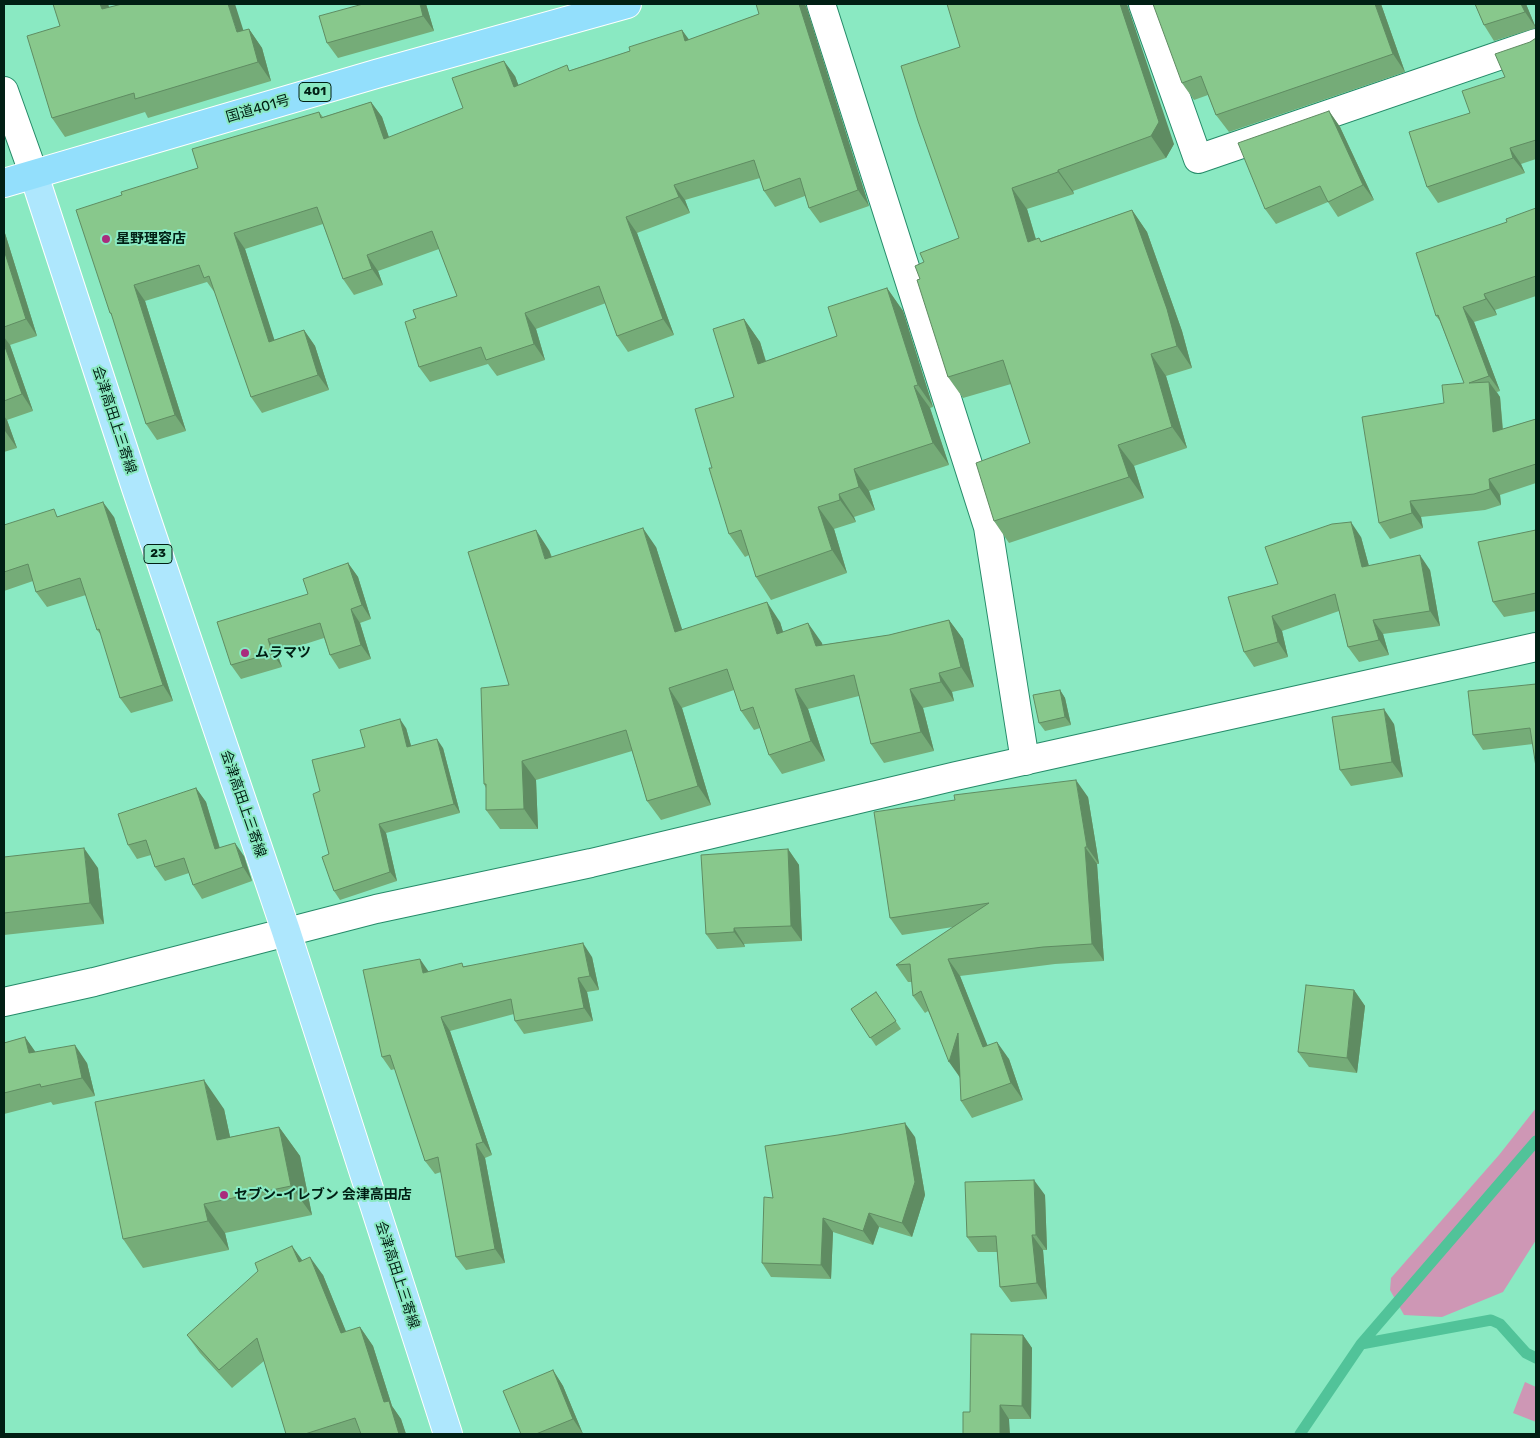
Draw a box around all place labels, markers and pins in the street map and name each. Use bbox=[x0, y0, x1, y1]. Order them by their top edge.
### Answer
place label: 星野理容店 bbox=[116, 231, 186, 247]
marker: 星野理容店 bbox=[100, 233, 112, 245]
place label: ムラマツ bbox=[255, 645, 311, 661]
marker: ムラマツ bbox=[239, 647, 251, 659]
place label: セブン-イレブン 会津高田店 bbox=[234, 1187, 412, 1203]
marker: セブン-イレブン 会津高田店 bbox=[218, 1189, 230, 1201]

